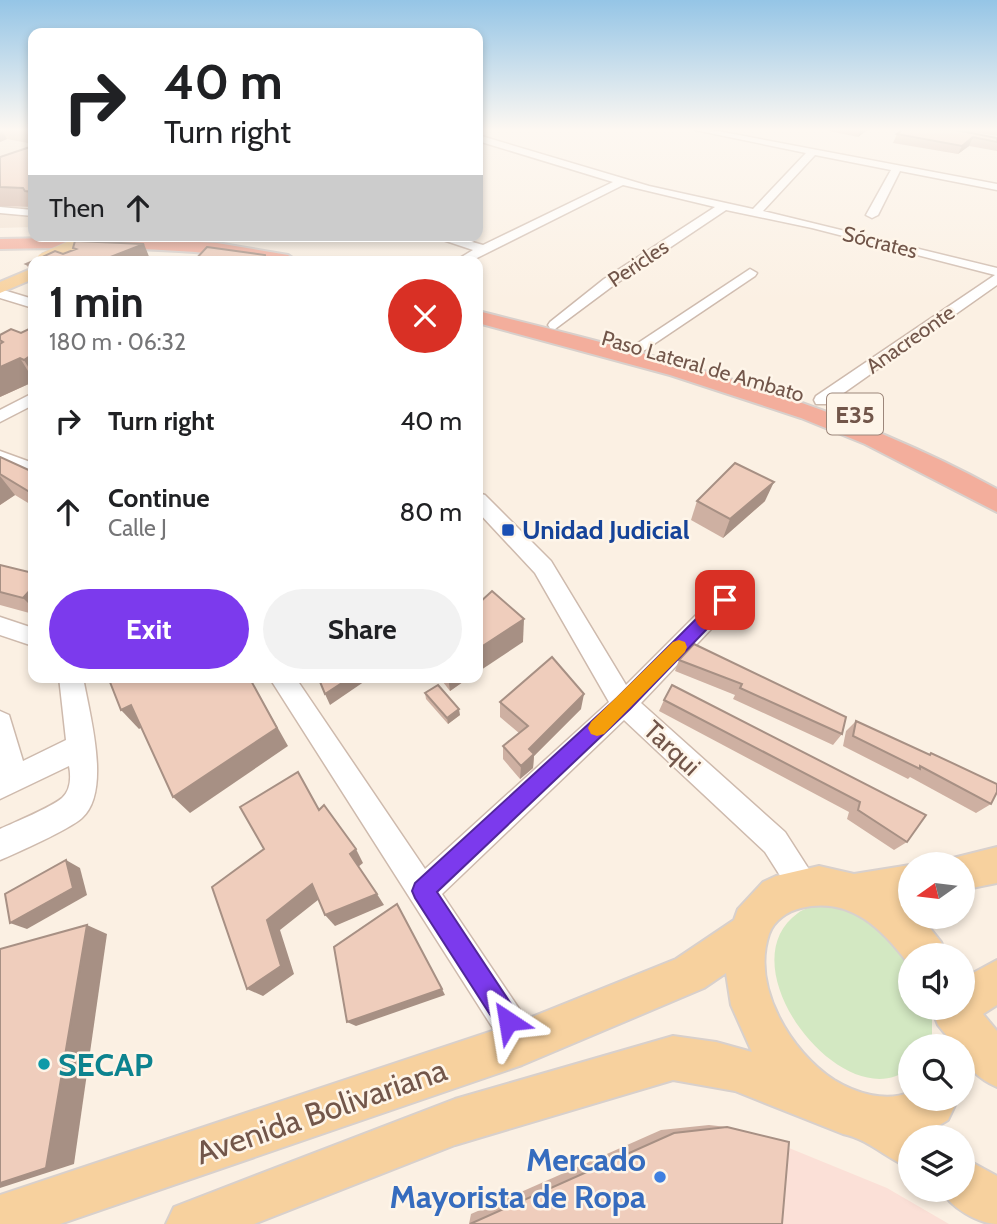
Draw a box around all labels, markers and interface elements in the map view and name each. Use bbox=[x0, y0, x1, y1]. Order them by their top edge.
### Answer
text: 40 m bbox=[164, 52, 283, 111]
icon: right bbox=[49, 56, 140, 147]
text: Turn right bbox=[164, 112, 291, 151]
icon: ahead bbox=[119, 189, 157, 227]
text: Then bbox=[49, 192, 105, 224]
street label: Sócrates bbox=[840, 221, 920, 263]
street label: Pericles bbox=[603, 234, 673, 292]
text: 1 min bbox=[49, 276, 144, 328]
button: close bbox=[388, 279, 462, 353]
street label: Anacreonte bbox=[861, 299, 959, 379]
street label: Paso Lateral de Ambato bbox=[599, 325, 807, 407]
text: 180 m · 06:32 bbox=[49, 328, 186, 356]
road number: E35 bbox=[827, 394, 883, 435]
icon: right bbox=[49, 402, 87, 440]
text: Turn right bbox=[108, 405, 214, 437]
text: 40 m bbox=[400, 405, 462, 437]
text: Continue bbox=[108, 482, 210, 514]
icon: ahead bbox=[49, 493, 87, 531]
text: 80 m bbox=[399, 496, 462, 528]
text: Calle J bbox=[108, 514, 167, 542]
place label: Unidad Judicial bbox=[522, 514, 690, 546]
marker: Unidad Judicial bbox=[500, 522, 516, 538]
pin bbox=[695, 570, 755, 630]
icon: arrive bbox=[706, 581, 744, 619]
button: Exit bbox=[49, 589, 249, 669]
button: Share bbox=[263, 589, 462, 669]
street label: Tarqui bbox=[637, 714, 707, 782]
north arrow bbox=[898, 852, 975, 929]
map controls bbox=[898, 852, 975, 1202]
button: sound bbox=[898, 943, 975, 1020]
position arrow bbox=[471, 984, 545, 1058]
button: search bbox=[898, 1034, 975, 1111]
place label: SECAP bbox=[58, 1045, 153, 1084]
street label: Avenida Bolivariana bbox=[190, 1050, 452, 1172]
marker: SECAP bbox=[36, 1056, 52, 1072]
button: layers bbox=[898, 1125, 975, 1202]
place label: Mercado Mayorista de Ropa bbox=[389, 1140, 646, 1216]
marker: Mercado Mayorista de Ropa bbox=[652, 1169, 668, 1185]

